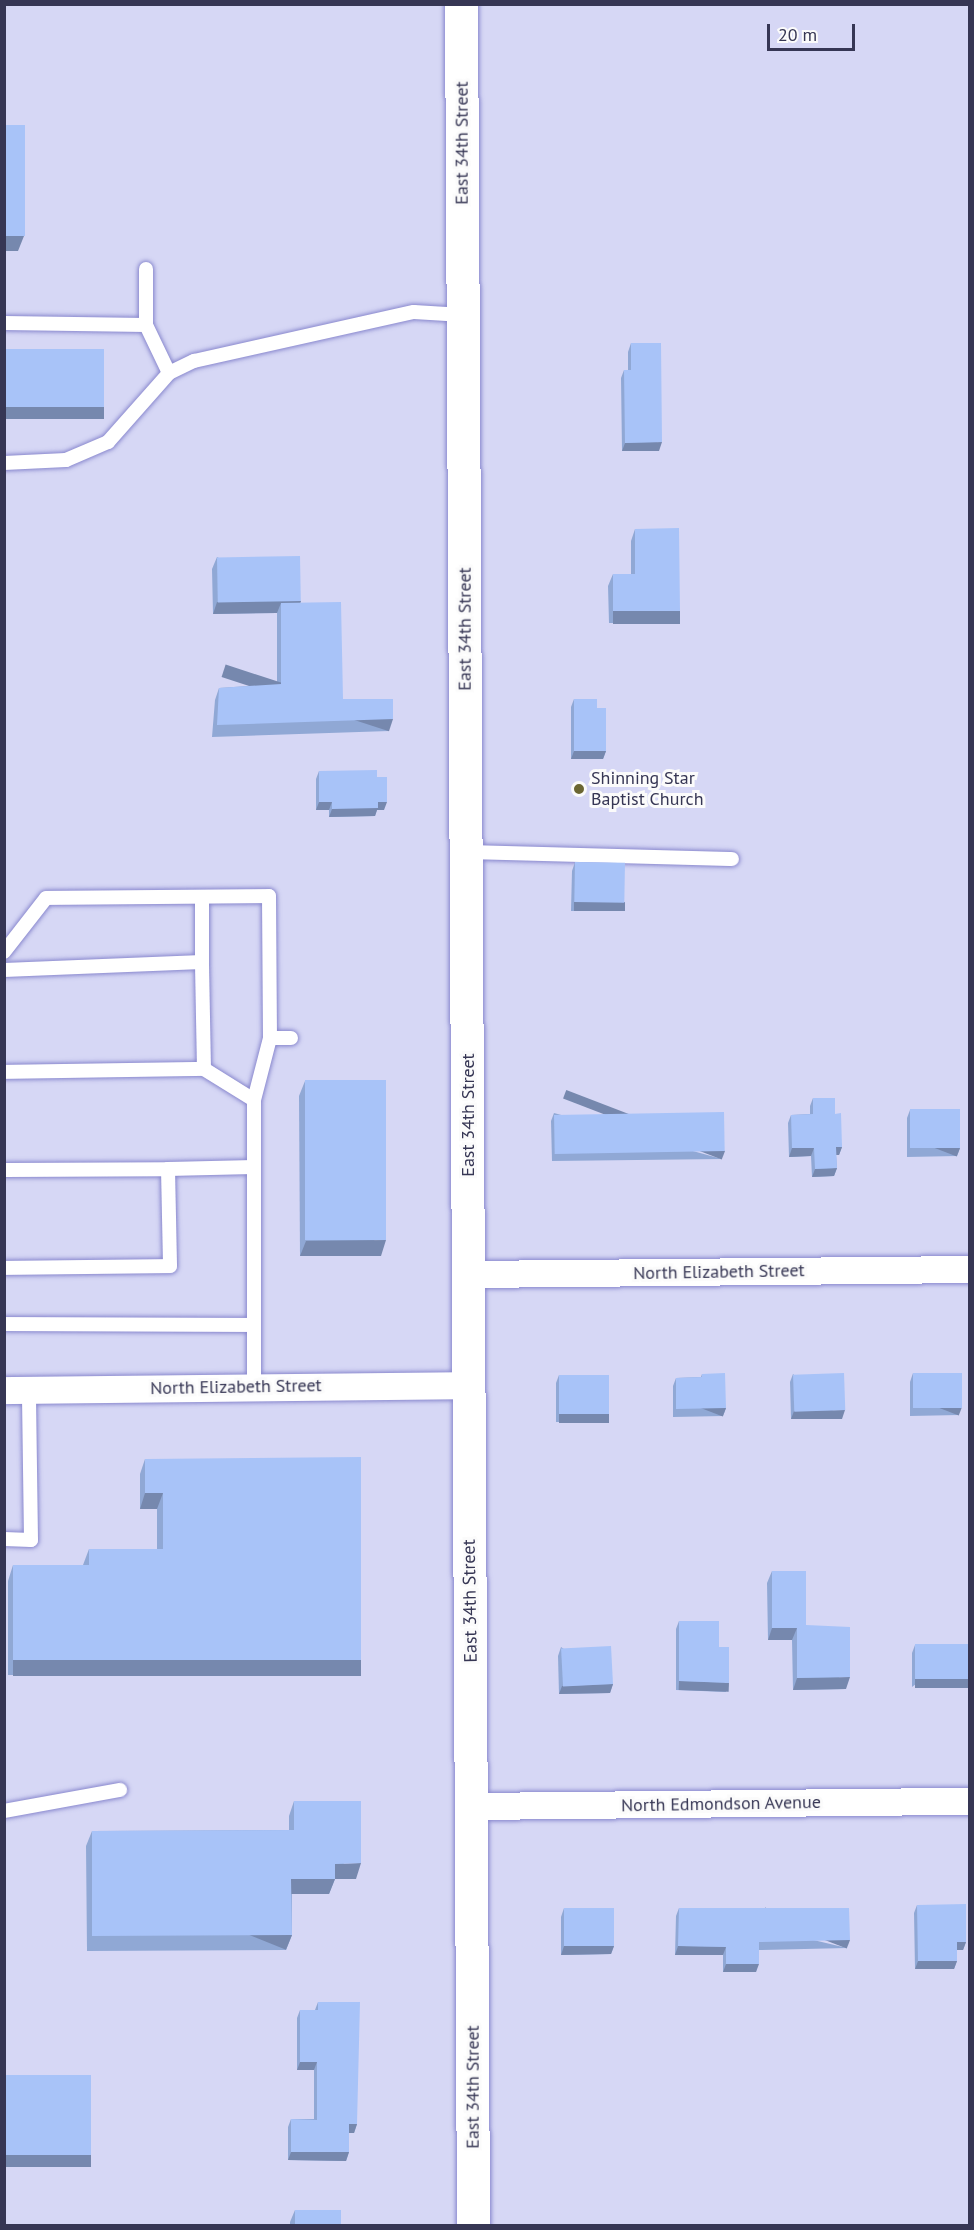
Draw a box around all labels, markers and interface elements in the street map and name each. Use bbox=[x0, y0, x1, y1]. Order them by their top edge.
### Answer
scale bar bbox=[770, 12, 858, 50]
text: 20 m bbox=[778, 23, 817, 46]
street label: East 34th Street bbox=[451, 81, 473, 205]
street label: East 34th Street bbox=[454, 567, 476, 691]
place label: Shinning Star Baptist Church bbox=[591, 768, 703, 810]
marker: Shinning Star Baptist Church bbox=[572, 782, 586, 796]
street label: East 34th Street bbox=[457, 1053, 479, 1177]
street label: North Elizabeth Street bbox=[633, 1260, 805, 1284]
street label: North Elizabeth Street bbox=[150, 1375, 322, 1399]
street label: East 34th Street bbox=[458, 1539, 482, 1663]
street label: North Edmondson Avenue bbox=[621, 1791, 821, 1817]
street label: East 34th Street bbox=[462, 2025, 484, 2149]

